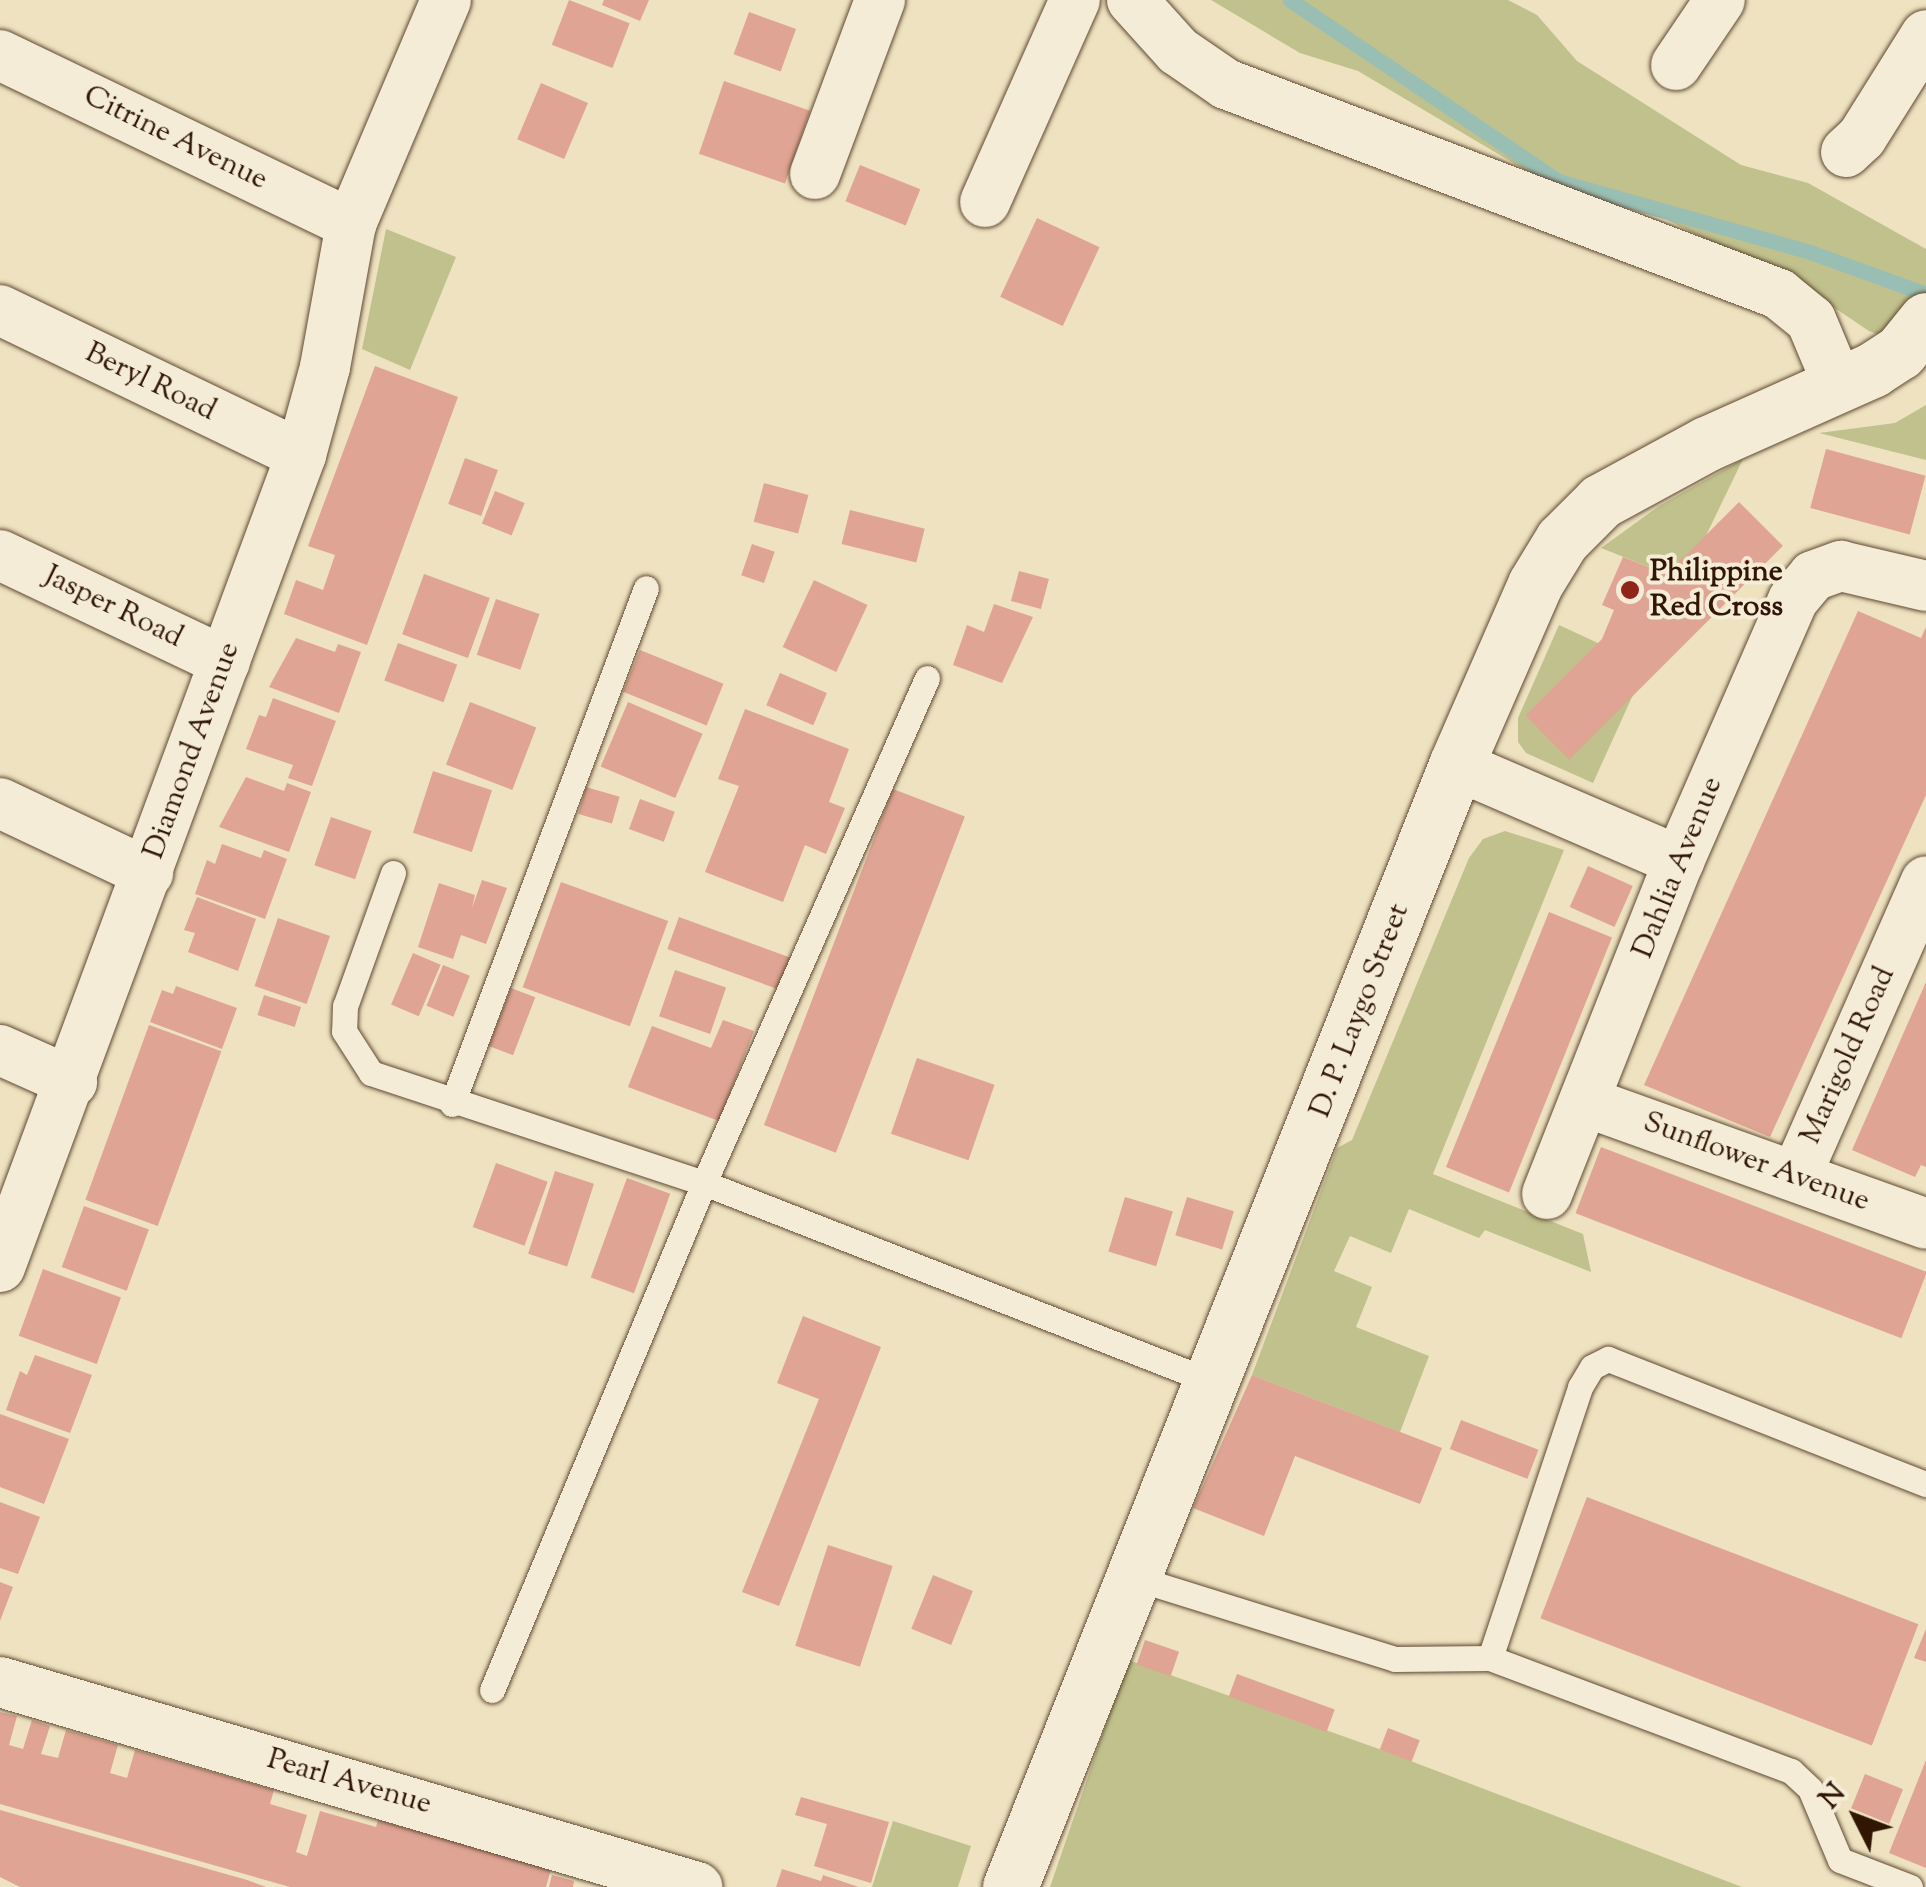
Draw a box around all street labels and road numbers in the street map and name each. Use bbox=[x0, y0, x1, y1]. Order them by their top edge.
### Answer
street label: Citrine Avenue bbox=[77, 79, 273, 199]
street label: Beryl Road bbox=[79, 336, 221, 430]
street label: Jasper Road bbox=[38, 559, 188, 657]
street label: Diamond Avenue bbox=[137, 638, 249, 864]
street label: Dahlia Avenue bbox=[1626, 772, 1732, 964]
street label: D. P. Laygo Street bbox=[1304, 899, 1418, 1123]
street label: Marigold Road bbox=[1794, 962, 1904, 1150]
street label: Sunflower Avenue bbox=[1638, 1105, 1874, 1221]
street label: Pearl Avenue bbox=[263, 1742, 435, 1824]

